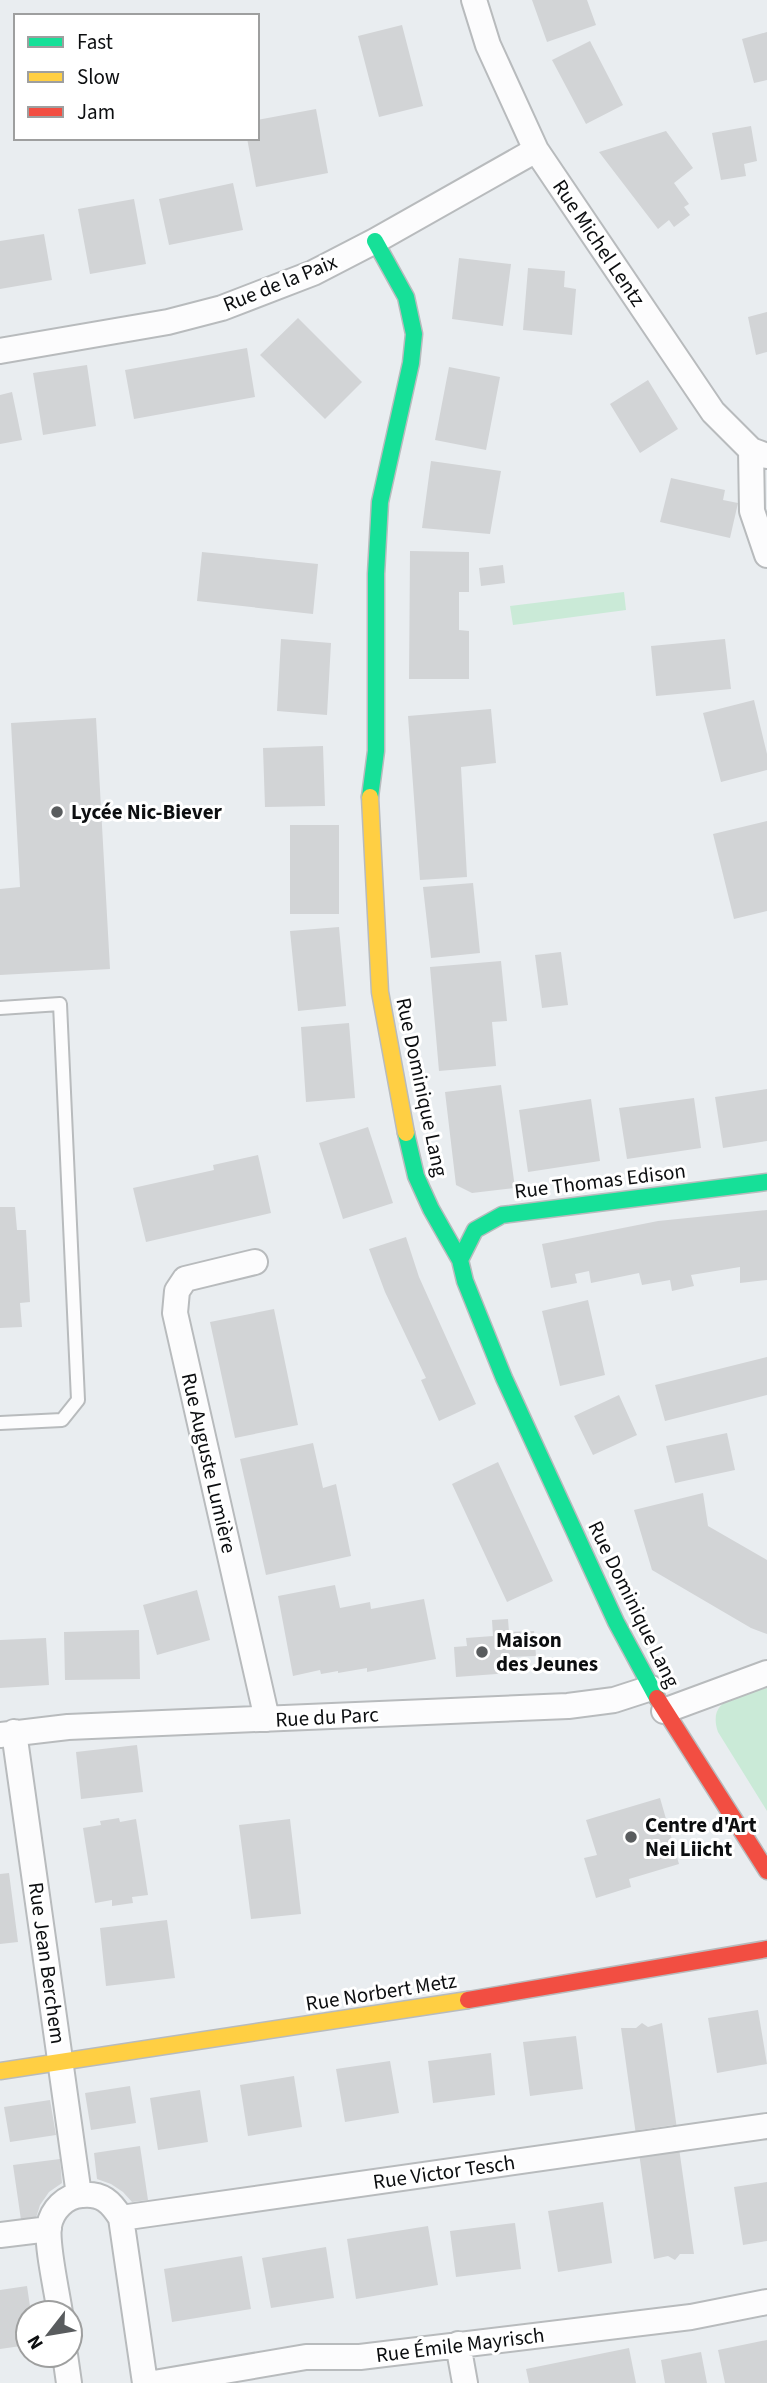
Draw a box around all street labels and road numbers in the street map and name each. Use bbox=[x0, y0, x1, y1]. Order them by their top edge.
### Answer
street label: Rue Michel Lentz bbox=[545, 174, 653, 312]
street label: Rue de la Paix bbox=[219, 246, 342, 319]
street label: Rue Dominique Lang bbox=[388, 995, 456, 1180]
street label: Rue Thomas Edison bbox=[513, 1156, 687, 1206]
street label: Rue Auguste Lumière bbox=[174, 1370, 244, 1556]
street label: Rue Dominique Lang bbox=[581, 1516, 688, 1693]
street label: Rue du Parc bbox=[275, 1699, 380, 1735]
street label: Rue Jean Berchem bbox=[21, 1880, 73, 2046]
street label: Rue Norbert Metz bbox=[303, 1965, 459, 2019]
street label: Rue Victor Tesch bbox=[371, 2147, 517, 2197]
street label: Rue Émile Mayrisch bbox=[374, 2320, 546, 2370]

